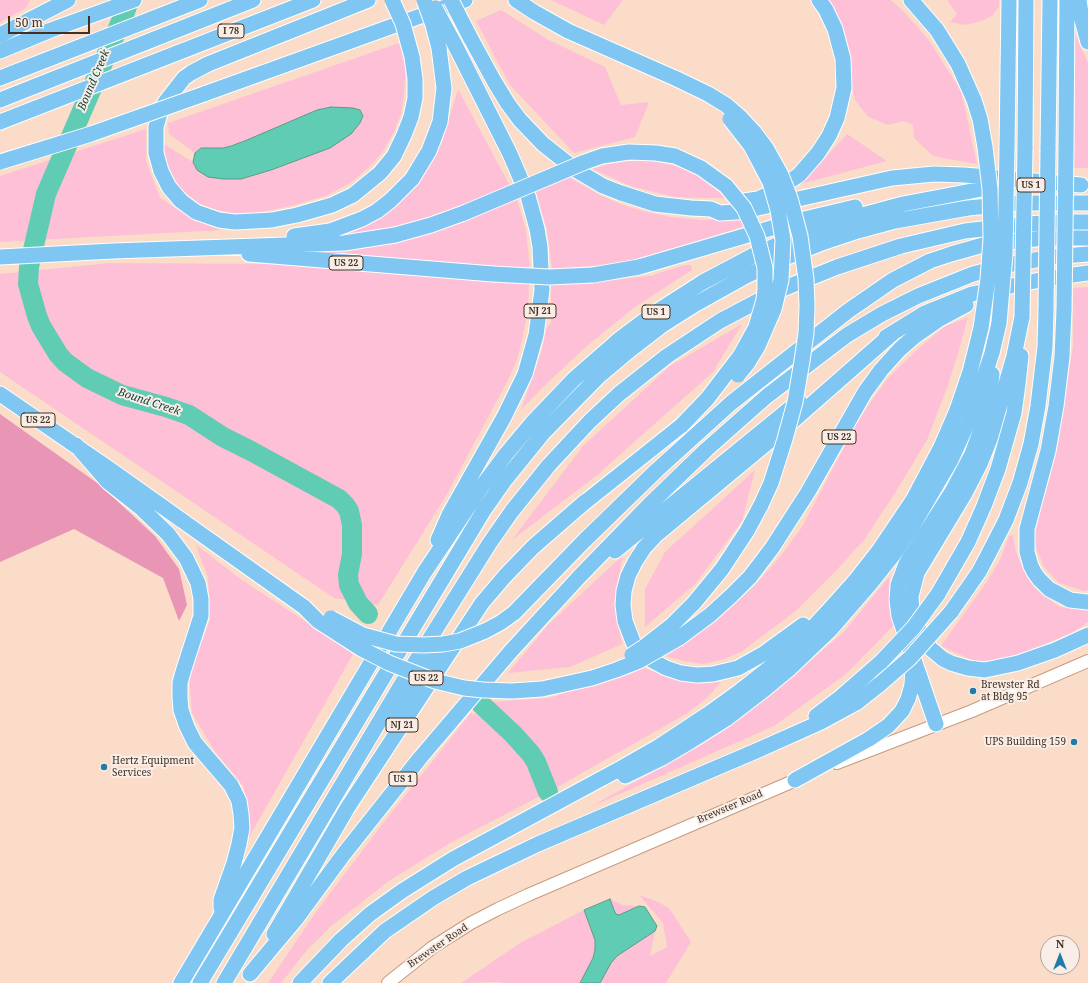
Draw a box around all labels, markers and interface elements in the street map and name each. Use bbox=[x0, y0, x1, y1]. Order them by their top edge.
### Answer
scale bar bbox=[10, 8, 92, 34]
text: 50 m bbox=[15, 14, 43, 31]
road number: I 78 bbox=[218, 24, 244, 38]
water label: Bound Creek bbox=[75, 48, 113, 112]
road number: US 1 bbox=[1017, 178, 1045, 192]
road number: US 22 bbox=[329, 256, 363, 270]
road number: NJ 21 bbox=[524, 304, 556, 318]
road number: US 1 bbox=[642, 305, 670, 319]
water label: Bound Creek bbox=[116, 386, 182, 418]
road number: US 22 bbox=[21, 413, 55, 427]
road number: US 22 bbox=[822, 430, 856, 444]
road number: US 22 bbox=[409, 671, 443, 685]
place label: Brewster Rd at Bldg 95 bbox=[981, 679, 1040, 702]
marker: Brewster Rd at Bldg 95 bbox=[968, 686, 978, 696]
road number: NJ 21 bbox=[386, 718, 418, 732]
place label: UPS Building 159 bbox=[985, 736, 1066, 748]
marker: UPS Building 159 bbox=[1069, 737, 1079, 747]
place label: Hertz Equipment Services bbox=[112, 755, 194, 778]
marker: Hertz Equipment Services bbox=[99, 762, 109, 772]
road number: US 1 bbox=[389, 772, 417, 786]
street label: Brewster Road bbox=[695, 788, 765, 826]
street label: Brewster Road bbox=[406, 921, 470, 971]
north arrow bbox=[1040, 935, 1080, 975]
text: N bbox=[1056, 936, 1064, 951]

